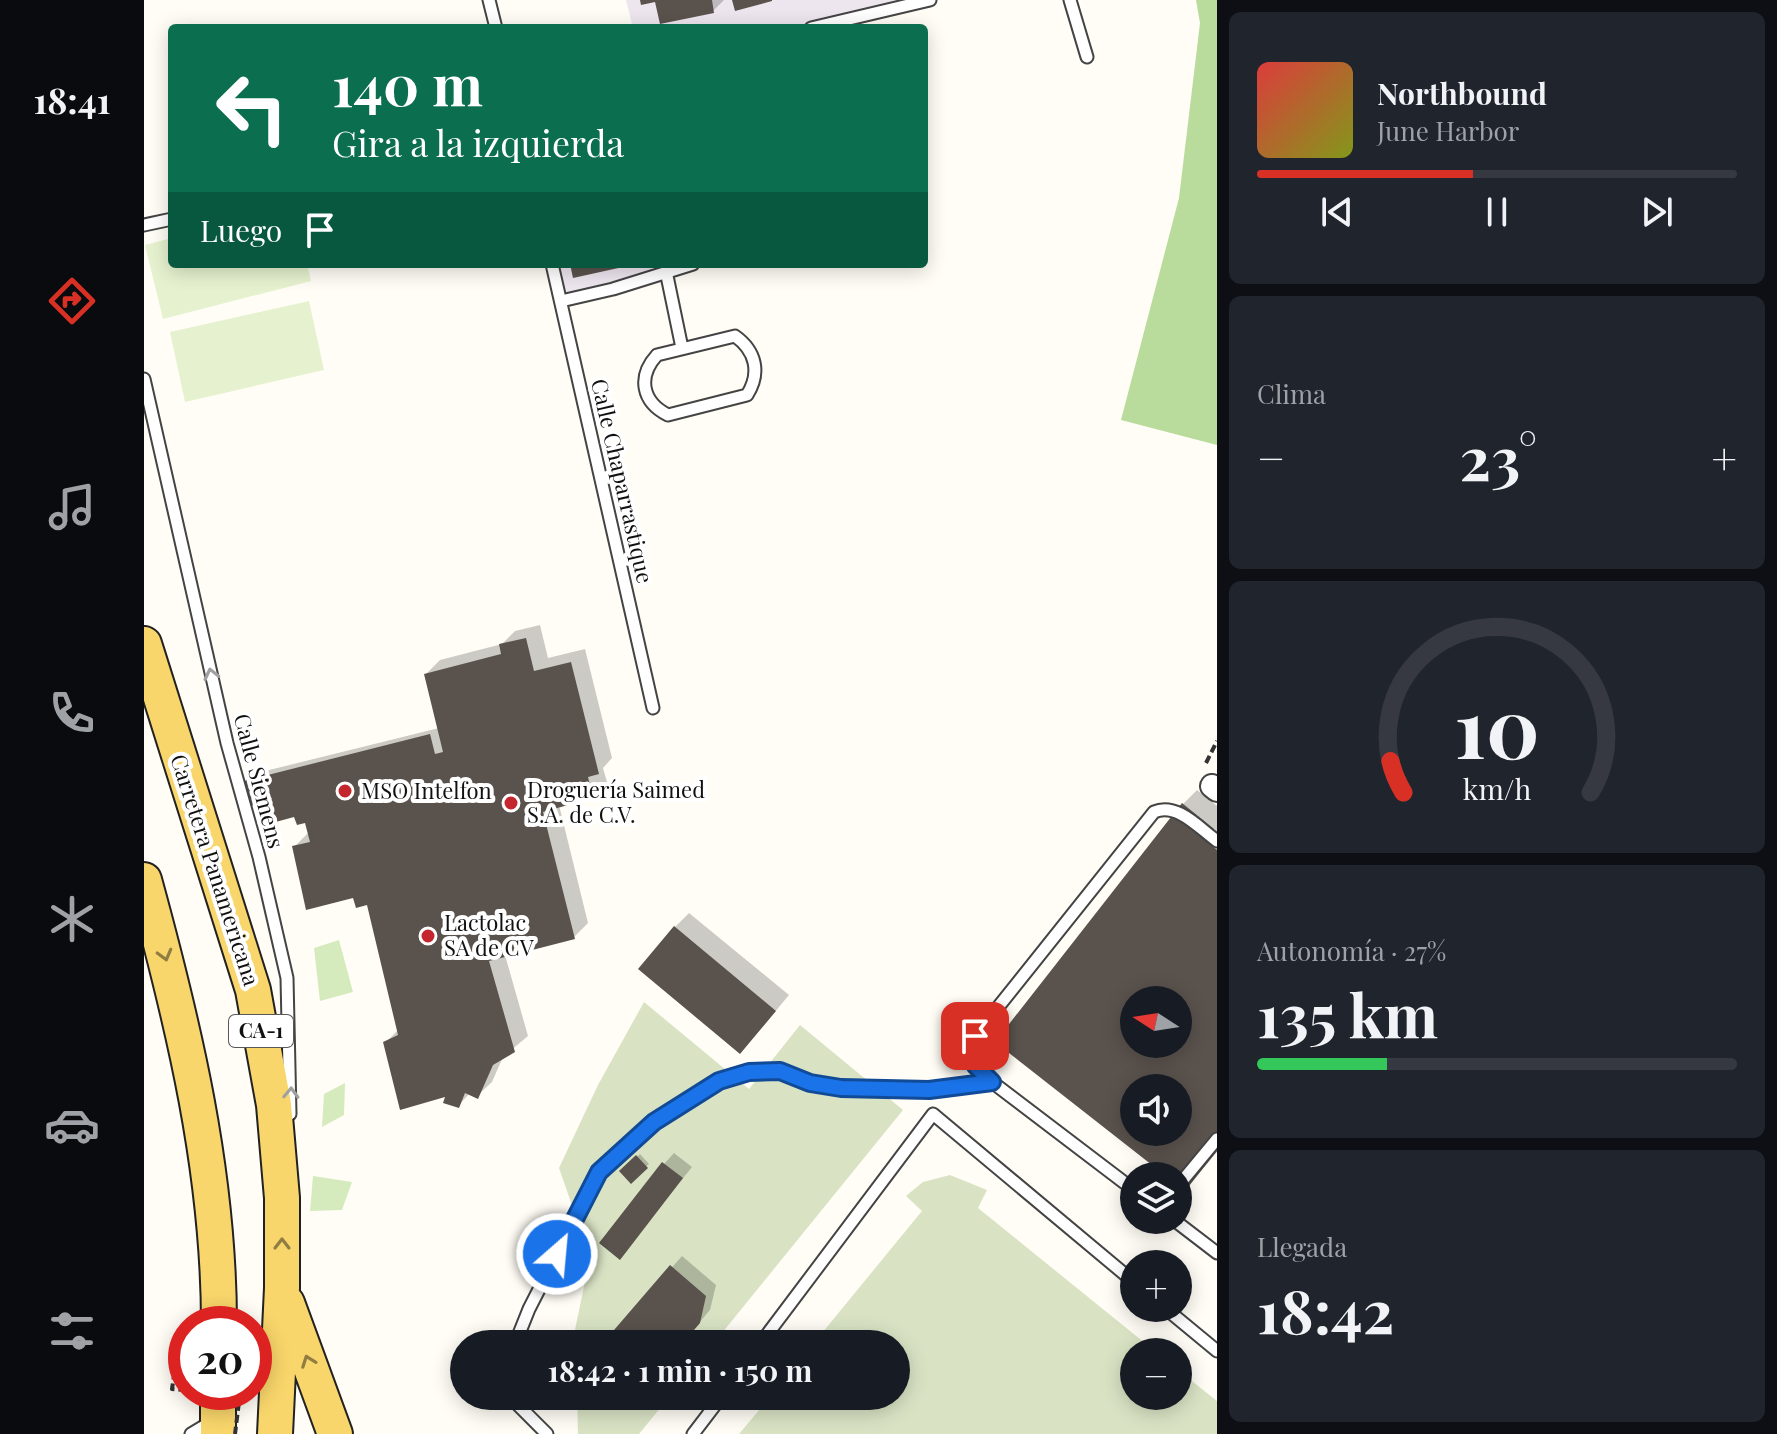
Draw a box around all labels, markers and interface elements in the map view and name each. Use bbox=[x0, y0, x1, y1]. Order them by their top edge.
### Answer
text: 140 m bbox=[332, 46, 483, 121]
icon: left bbox=[200, 56, 304, 160]
text: Northbound bbox=[1377, 73, 1547, 113]
text: 18:41 bbox=[33, 75, 111, 123]
text: June Harbor bbox=[1377, 113, 1519, 148]
text: Gira a la izquierda bbox=[332, 118, 624, 166]
icon: previous bbox=[1315, 190, 1359, 234]
icon: pause bbox=[1475, 190, 1519, 234]
icon: next bbox=[1635, 190, 1679, 234]
icon: arrive bbox=[298, 208, 342, 252]
text: Luego bbox=[200, 210, 282, 250]
icon: directions bbox=[44, 273, 100, 329]
street label: Calle Chaparrastique bbox=[585, 376, 661, 586]
text: Clima bbox=[1257, 376, 1326, 411]
text: 23° bbox=[1460, 416, 1537, 496]
text: − bbox=[1257, 427, 1285, 486]
text: + bbox=[1711, 427, 1737, 486]
icon: music bbox=[44, 479, 100, 535]
one-way arrow bbox=[203, 668, 220, 682]
text: 10 bbox=[1454, 669, 1540, 780]
icon: phone bbox=[44, 685, 100, 741]
street label: Calle Siemens bbox=[228, 710, 292, 851]
street label: Carretera Panamericana bbox=[164, 750, 268, 989]
text: km/h bbox=[1463, 769, 1531, 807]
place label: Droguería Saimed S.A. de C.V. bbox=[527, 774, 705, 829]
place label: MSO Intelfon bbox=[361, 775, 492, 805]
marker: MSO Intelfon bbox=[336, 782, 354, 800]
marker: Droguería Saimed S.A. de C.V. bbox=[502, 794, 520, 812]
icon: climate bbox=[44, 891, 100, 947]
place label: Lactolac SA de CV bbox=[444, 907, 535, 962]
marker: Lactolac SA de CV bbox=[419, 927, 437, 945]
text: Autonomía · 27% bbox=[1257, 933, 1446, 968]
one-way arrow bbox=[156, 948, 172, 962]
text: 135 km bbox=[1257, 973, 1438, 1053]
north arrow bbox=[1120, 986, 1192, 1058]
map controls bbox=[1120, 986, 1192, 1410]
pin bbox=[941, 1002, 1009, 1070]
icon: arrive bbox=[953, 1014, 997, 1058]
road number: CA-1 bbox=[229, 1015, 293, 1047]
button: sound bbox=[1120, 1074, 1192, 1146]
one-way arrow bbox=[282, 1086, 299, 1099]
icon: car bbox=[44, 1097, 100, 1153]
button: layers bbox=[1120, 1162, 1192, 1234]
position arrow bbox=[515, 1212, 599, 1296]
text: Llegada bbox=[1257, 1229, 1347, 1264]
one-way arrow bbox=[273, 1237, 291, 1250]
button: + bbox=[1120, 1250, 1192, 1322]
text: 18:42 bbox=[1257, 1269, 1394, 1349]
icon: filters bbox=[44, 1303, 100, 1359]
speed limit sign: 20 bbox=[168, 1306, 272, 1410]
button: − bbox=[1120, 1338, 1192, 1410]
text: 18:42 · 1 min · 150 m bbox=[548, 1350, 812, 1390]
one-way arrow bbox=[301, 1355, 318, 1369]

